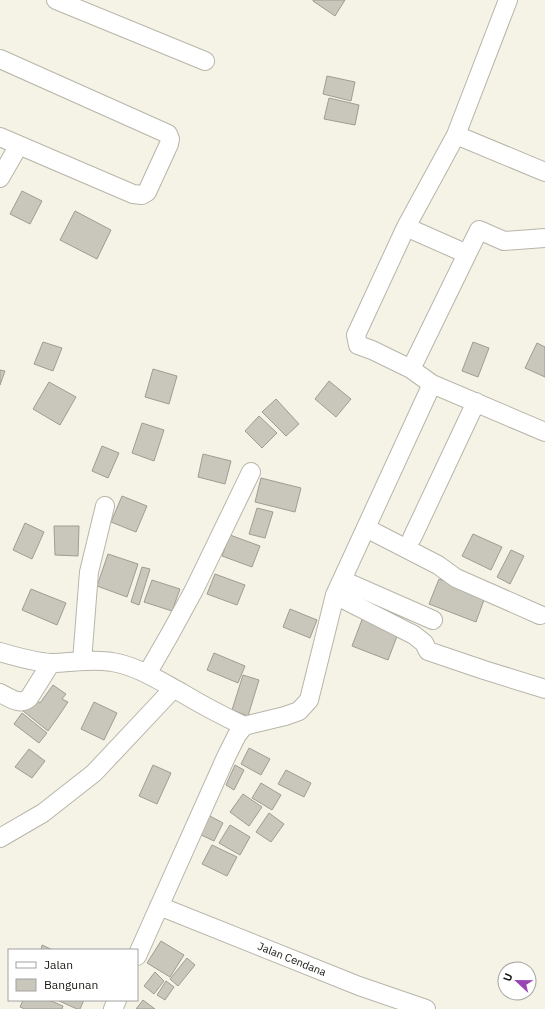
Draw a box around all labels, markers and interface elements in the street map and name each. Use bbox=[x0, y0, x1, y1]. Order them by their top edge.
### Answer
street label: Jalan Cendana bbox=[256, 939, 328, 979]
legend bbox=[8, 949, 138, 1001]
text: Jalan bbox=[44, 957, 73, 972]
north arrow bbox=[497, 961, 537, 1001]
text: U bbox=[500, 971, 516, 983]
text: Bangunan bbox=[44, 977, 98, 992]

